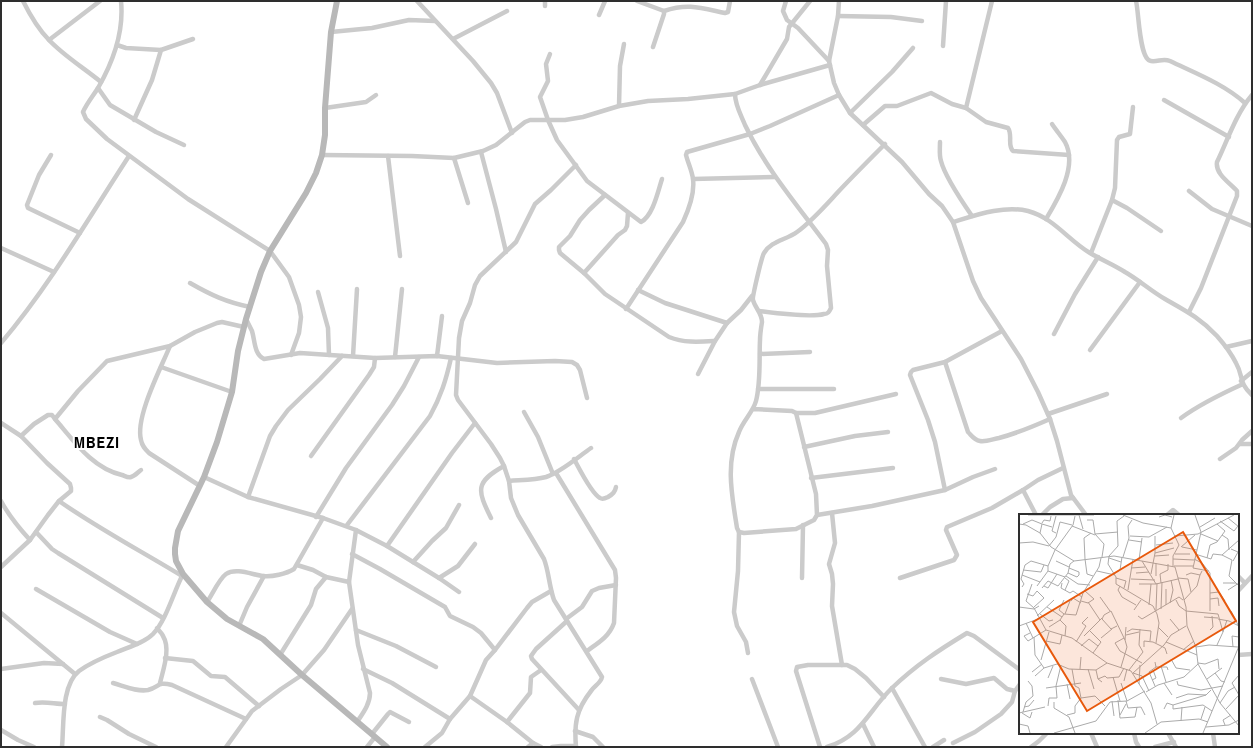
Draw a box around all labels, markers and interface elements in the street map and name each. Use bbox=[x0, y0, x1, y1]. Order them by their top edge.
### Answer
district label: MBEZI bbox=[74, 431, 120, 453]
inset map bbox=[1019, 514, 1239, 734]

